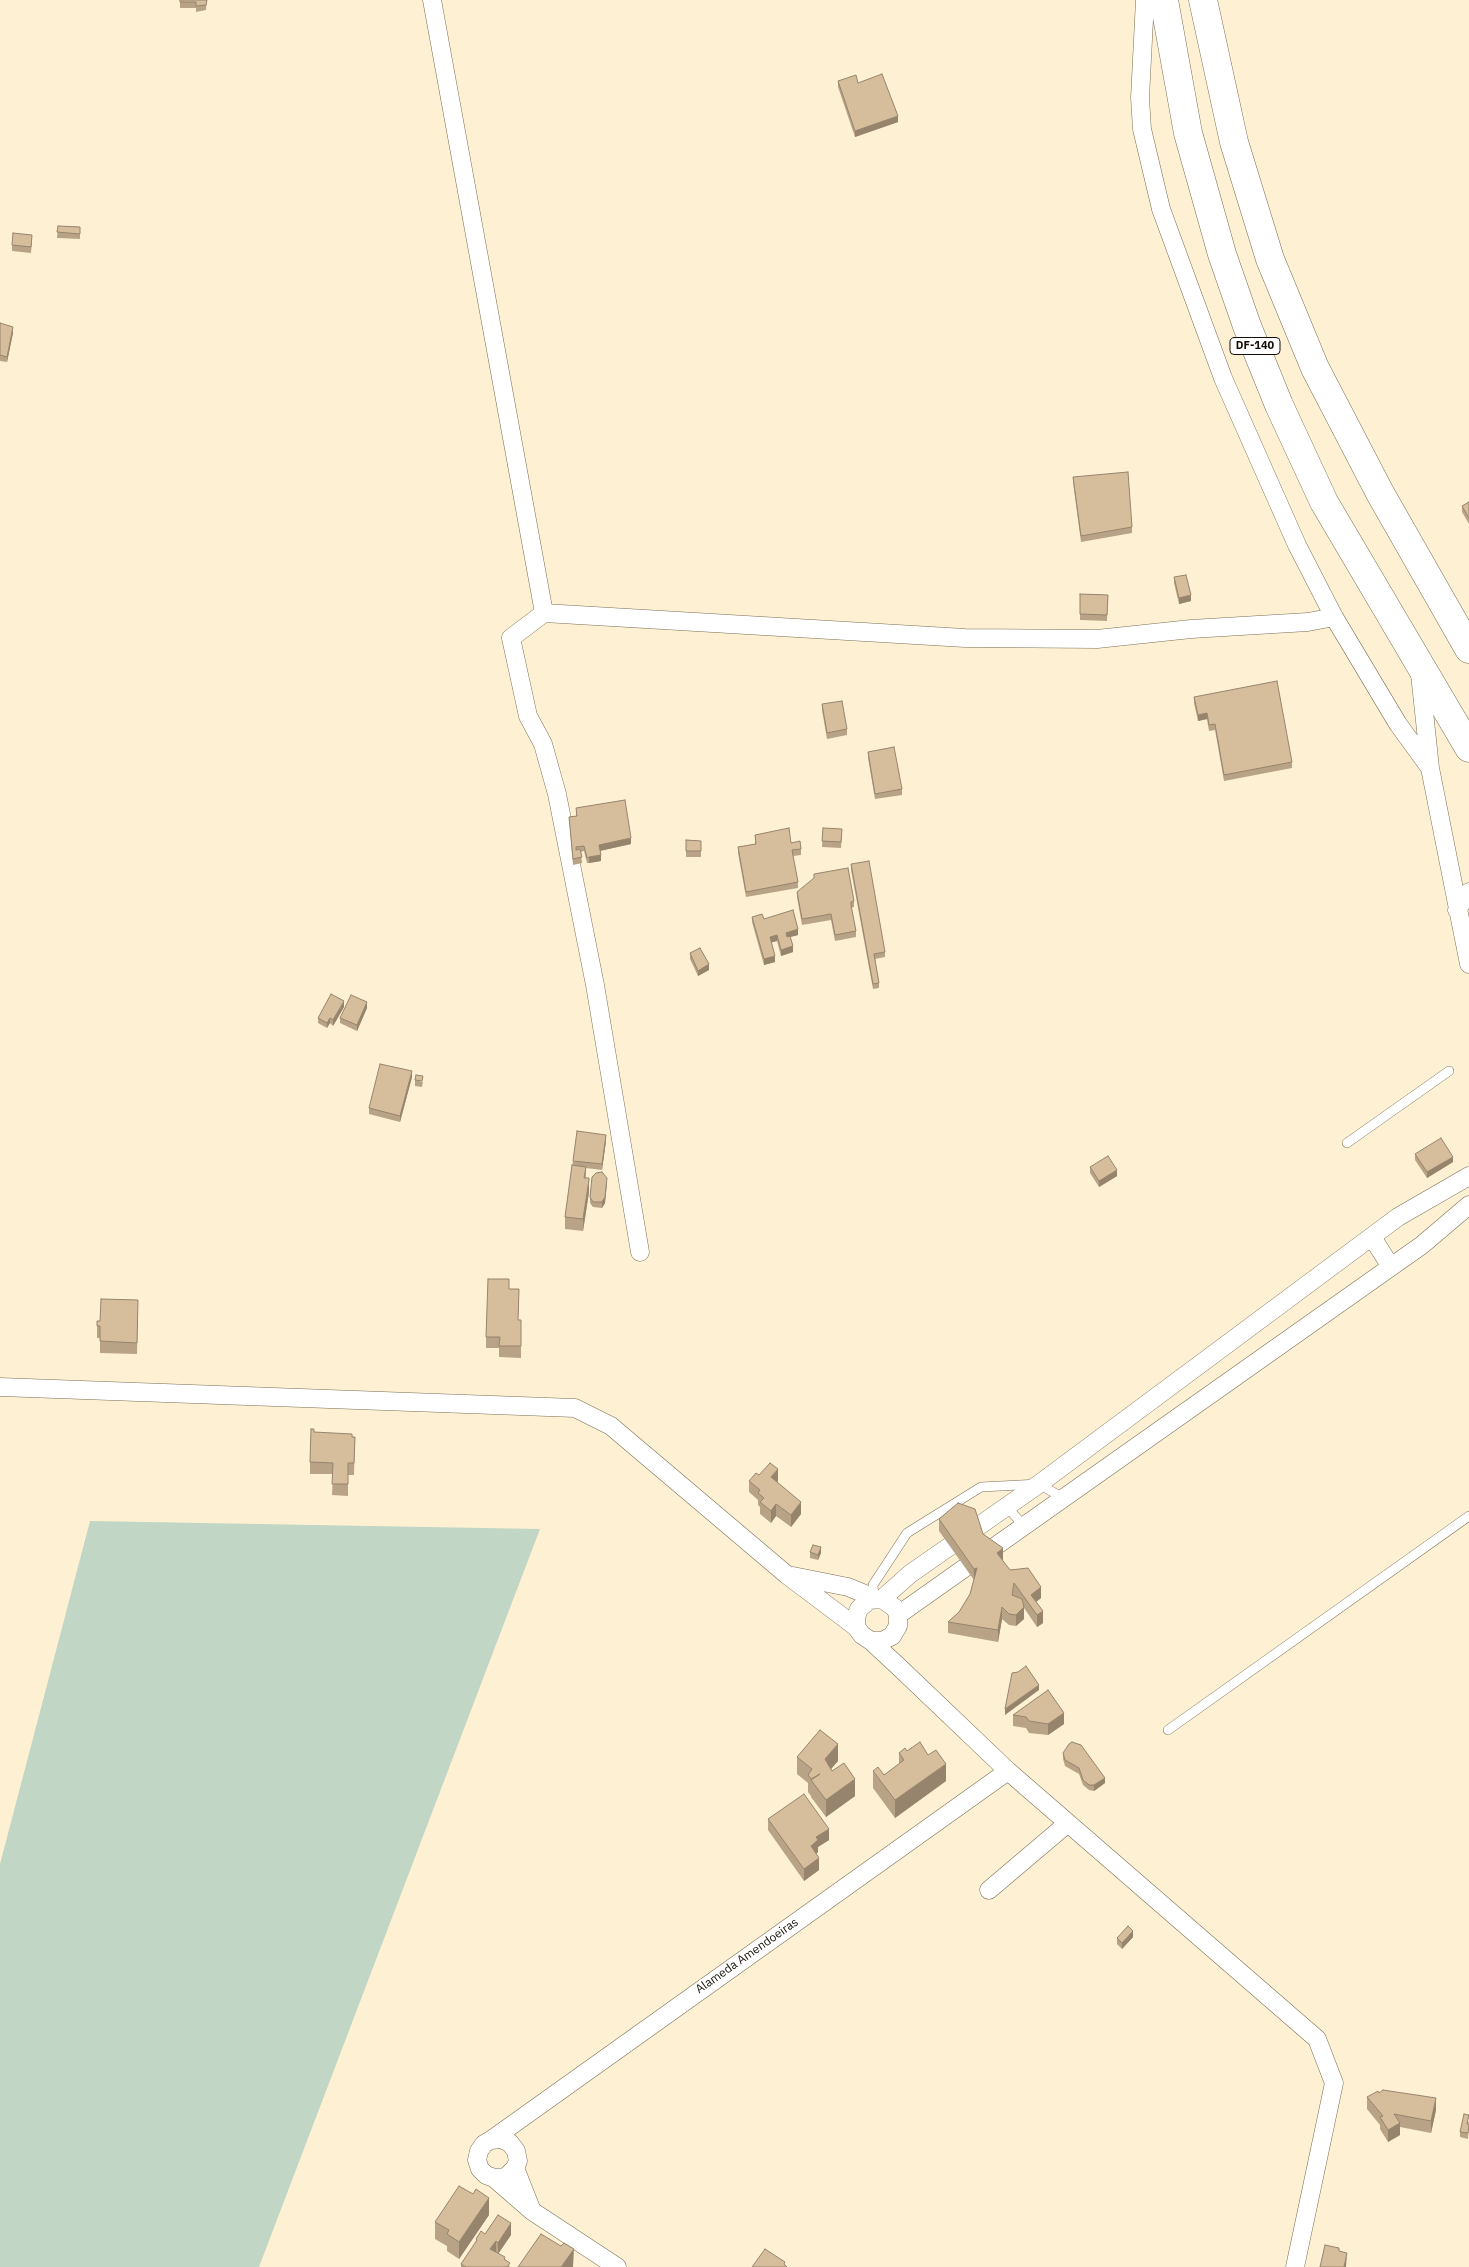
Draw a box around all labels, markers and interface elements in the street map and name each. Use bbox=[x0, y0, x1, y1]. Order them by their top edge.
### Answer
road number: DF-140 bbox=[1230, 338, 1280, 354]
street label: Alameda Amendoeiras bbox=[693, 1915, 801, 1997]

